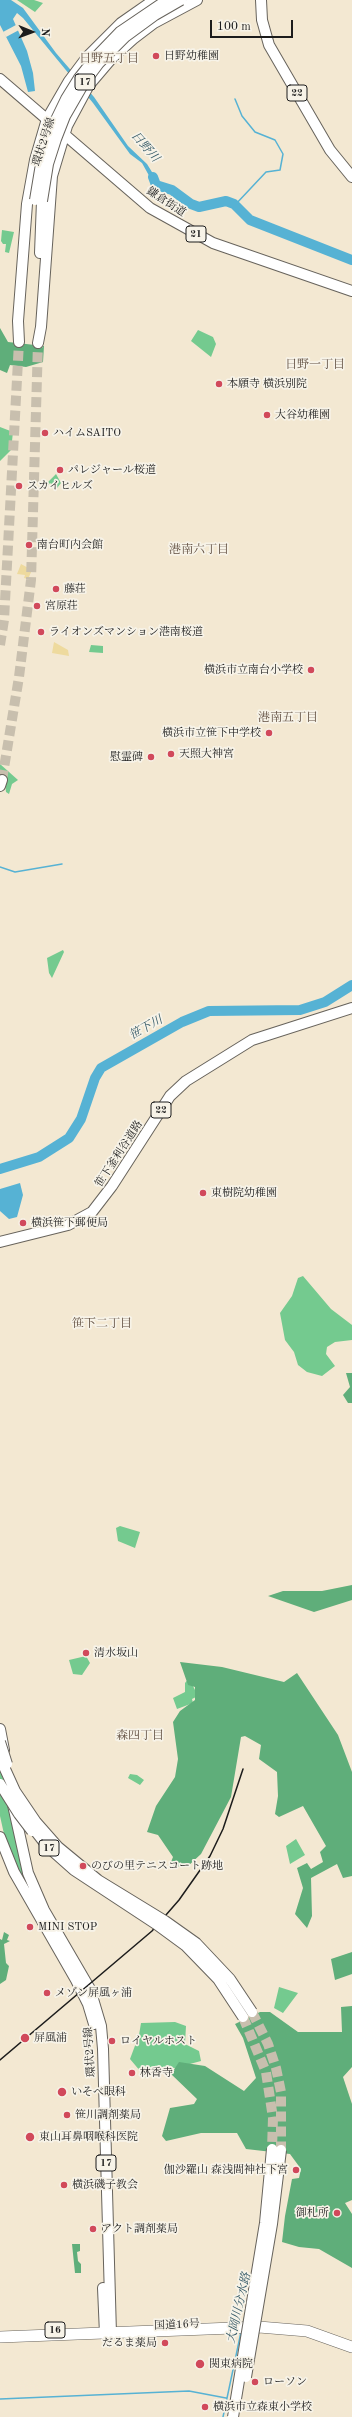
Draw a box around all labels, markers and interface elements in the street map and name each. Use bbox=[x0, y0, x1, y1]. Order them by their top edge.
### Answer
north arrow bbox=[12, 12, 52, 52]
scale bar bbox=[212, 12, 295, 38]
text: 100 m bbox=[217, 21, 251, 33]
text: N bbox=[39, 28, 50, 37]
place label: 日野幼稚園 bbox=[164, 49, 219, 63]
marker: 日野幼稚園 bbox=[151, 51, 161, 61]
district label: 日野五丁目 bbox=[79, 52, 139, 66]
road number: 17 bbox=[75, 74, 95, 90]
road number: 22 bbox=[287, 85, 307, 101]
street label: 環状2号線 bbox=[30, 116, 58, 168]
water label: 日野川 bbox=[128, 129, 162, 165]
street label: 鎌倉街道 bbox=[144, 184, 188, 220]
road number: 21 bbox=[186, 226, 206, 242]
district label: 日野一丁目 bbox=[285, 358, 345, 372]
place label: 本願寺 横浜別院 bbox=[227, 377, 307, 391]
marker: 本願寺 横浜別院 bbox=[214, 379, 224, 389]
place label: 大谷幼稚園 bbox=[275, 408, 330, 422]
marker: 大谷幼稚園 bbox=[262, 410, 272, 420]
place label: ハイムSAITO bbox=[53, 426, 121, 440]
marker: ハイムSAITO bbox=[40, 428, 50, 438]
place label: パレジャール桜道 bbox=[68, 463, 156, 477]
marker: パレジャール桜道 bbox=[55, 465, 65, 475]
place label: スカイヒルズ bbox=[27, 479, 93, 493]
marker: スカイヒルズ bbox=[14, 481, 24, 491]
place label: 南台町内会館 bbox=[37, 538, 103, 552]
marker: 南台町内会館 bbox=[24, 540, 34, 550]
district label: 港南六丁目 bbox=[169, 543, 229, 557]
place label: 藤荘 bbox=[64, 582, 86, 596]
marker: 藤荘 bbox=[51, 584, 61, 594]
place label: 宮原荘 bbox=[45, 599, 78, 613]
marker: 宮原荘 bbox=[32, 601, 42, 611]
place label: ライオンズマンション港南桜道 bbox=[49, 625, 203, 639]
marker: ライオンズマンション港南桜道 bbox=[36, 627, 46, 637]
place label: 横浜市立南台小学校 bbox=[204, 663, 303, 677]
marker: 横浜市立南台小学校 bbox=[306, 665, 316, 675]
district label: 港南五丁目 bbox=[258, 711, 318, 725]
place label: 横浜市立笹下中学校 bbox=[162, 726, 261, 740]
marker: 横浜市立笹下中学校 bbox=[264, 728, 274, 738]
place label: 天照大神宮 bbox=[179, 747, 234, 761]
marker: 天照大神宮 bbox=[166, 749, 176, 759]
place label: 慰霊碑 bbox=[110, 750, 143, 764]
marker: 慰霊碑 bbox=[146, 752, 156, 762]
water label: 笹下川 bbox=[127, 1013, 165, 1043]
road number: 22 bbox=[151, 1102, 171, 1118]
street label: 笹下釜利谷道路 bbox=[92, 1118, 146, 1190]
place label: 東樹院幼稚園 bbox=[211, 1186, 277, 1200]
marker: 東樹院幼稚園 bbox=[198, 1188, 208, 1198]
place label: 横浜笹下郵便局 bbox=[31, 1216, 108, 1230]
marker: 横浜笹下郵便局 bbox=[18, 1218, 28, 1228]
district label: 笹下二丁目 bbox=[72, 1317, 132, 1331]
place label: 清水坂山 bbox=[94, 1646, 138, 1660]
marker: 清水坂山 bbox=[81, 1648, 91, 1658]
district label: 森四丁目 bbox=[116, 1729, 164, 1743]
road number: 17 bbox=[39, 1840, 59, 1856]
place label: のびの里テニスコート跡地 bbox=[91, 1859, 223, 1873]
marker: のびの里テニスコート跡地 bbox=[78, 1861, 88, 1871]
place label: MINI STOP bbox=[38, 1920, 97, 1934]
marker: MINI STOP bbox=[25, 1922, 35, 1932]
place label: メゾン屏風ヶ浦 bbox=[55, 1986, 132, 2000]
marker: メゾン屏風ヶ浦 bbox=[42, 1988, 52, 1998]
street label: 環状2号線 bbox=[82, 2026, 98, 2078]
place label: 屏風浦 bbox=[34, 2031, 67, 2045]
marker: 屏風浦 bbox=[19, 2032, 31, 2044]
place label: ロイヤルホスト bbox=[120, 2034, 197, 2048]
marker: ロイヤルホスト bbox=[107, 2036, 117, 2046]
place label: 林香寺 bbox=[140, 2066, 173, 2080]
marker: 林香寺 bbox=[127, 2068, 137, 2078]
place label: いそべ眼科 bbox=[71, 2085, 126, 2099]
marker: いそべ眼科 bbox=[56, 2086, 68, 2098]
place label: 笹川調剤薬局 bbox=[75, 2108, 141, 2122]
marker: 笹川調剤薬局 bbox=[62, 2110, 72, 2120]
place label: 東山耳鼻咽喉科医院 bbox=[39, 2130, 138, 2144]
marker: 東山耳鼻咽喉科医院 bbox=[24, 2131, 36, 2143]
road number: 17 bbox=[96, 2155, 116, 2171]
place label: 伽沙羅山 森浅間神社下宮 bbox=[164, 2163, 288, 2177]
marker: 伽沙羅山 森浅間神社下宮 bbox=[291, 2165, 301, 2175]
place label: 横浜磯子教会 bbox=[72, 2178, 138, 2192]
marker: 横浜磯子教会 bbox=[59, 2180, 69, 2190]
place label: 御札所 bbox=[296, 2206, 329, 2220]
marker: 御札所 bbox=[332, 2208, 342, 2218]
place label: アクト調剤薬局 bbox=[101, 2222, 178, 2236]
marker: アクト調剤薬局 bbox=[88, 2224, 98, 2234]
water label: 大岡川分水路 bbox=[224, 2271, 254, 2345]
street label: 国道16号 bbox=[154, 2317, 200, 2333]
road number: 16 bbox=[45, 2322, 65, 2338]
place label: だるま薬局 bbox=[102, 2336, 157, 2350]
marker: だるま薬局 bbox=[160, 2338, 170, 2348]
place label: 関東病院 bbox=[209, 2357, 253, 2371]
marker: 関東病院 bbox=[194, 2358, 206, 2370]
place label: ローソン bbox=[263, 2375, 307, 2389]
marker: ローソン bbox=[250, 2377, 260, 2387]
place label: 横浜市立森東小学校 bbox=[213, 2400, 312, 2414]
marker: 横浜市立森東小学校 bbox=[200, 2402, 210, 2412]

